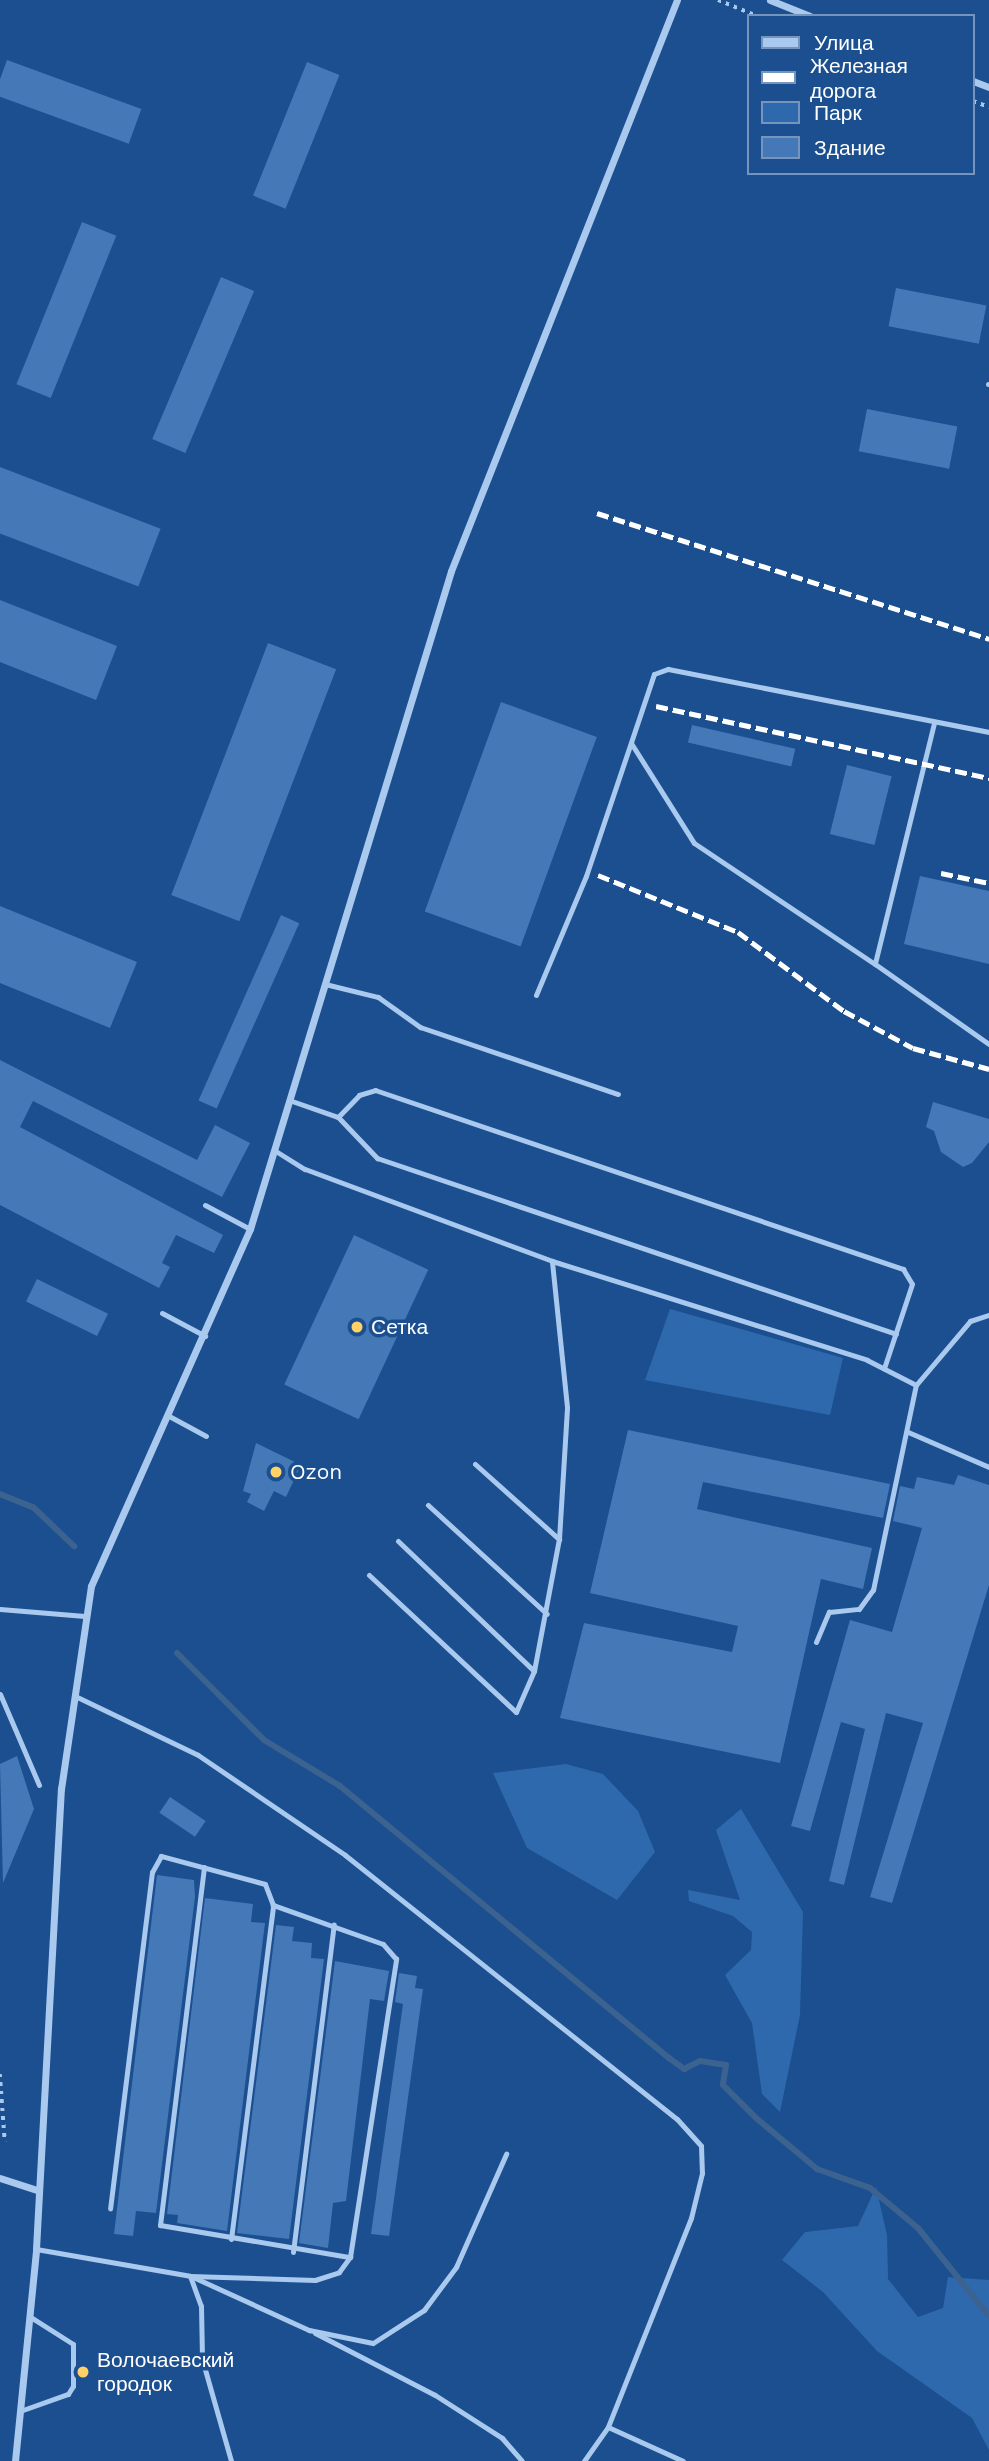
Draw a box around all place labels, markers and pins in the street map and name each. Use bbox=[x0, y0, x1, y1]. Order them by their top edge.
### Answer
place label: Сетка bbox=[371, 1314, 428, 1340]
marker: Сетка bbox=[349, 1319, 365, 1335]
place label: Ozon bbox=[290, 1459, 342, 1485]
marker: Ozon bbox=[268, 1464, 284, 1480]
place label: Волочаевский городок bbox=[97, 2347, 234, 2397]
marker: Волочаевский городок bbox=[75, 2364, 91, 2380]

